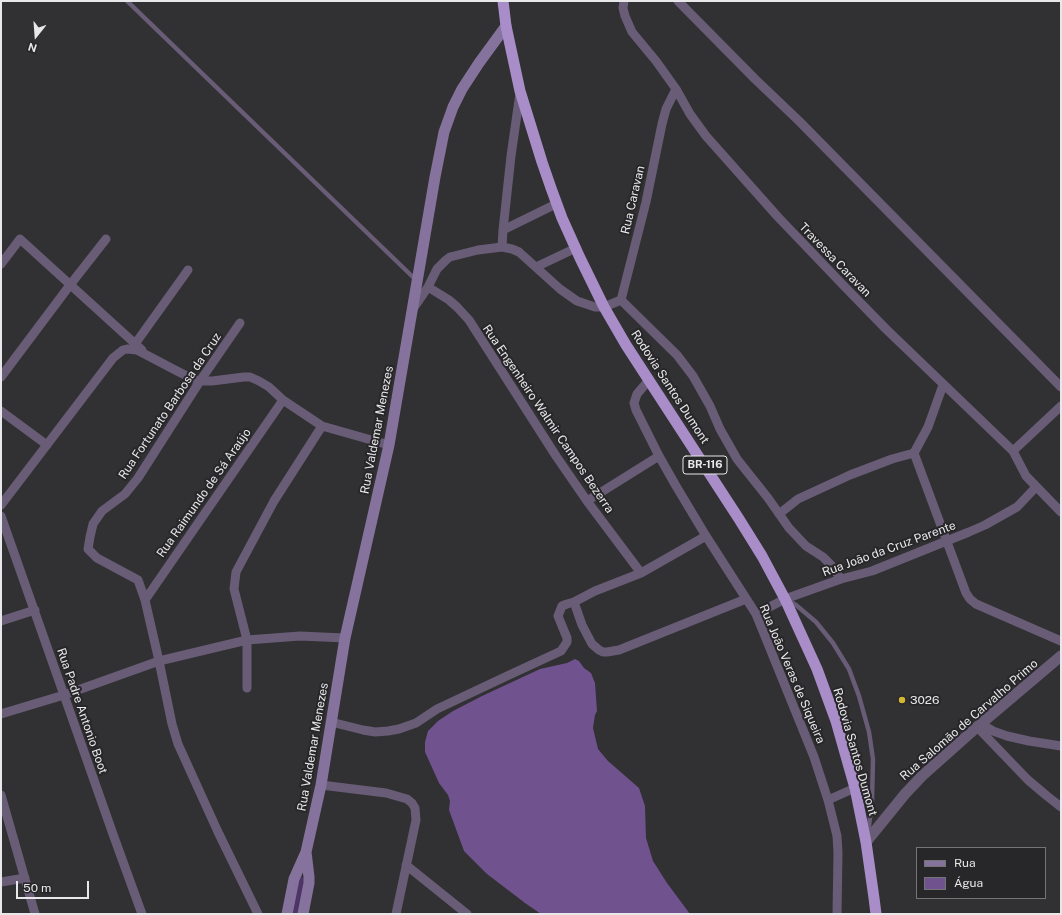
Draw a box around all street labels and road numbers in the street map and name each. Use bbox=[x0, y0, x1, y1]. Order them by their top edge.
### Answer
street label: Rua Caravan bbox=[618, 164, 648, 236]
street label: Travessa Caravan bbox=[796, 220, 874, 300]
street label: Rua Engenheiro Walmir Campos Bezerra bbox=[479, 322, 617, 516]
street label: Rodovia Santos Dumont bbox=[628, 328, 712, 446]
street label: Rua Fortunato Barbosa da Cruz bbox=[116, 330, 224, 482]
street label: Rua Valdemar Menezes bbox=[358, 365, 396, 495]
street label: Rua Raimundo de Sá Araújo bbox=[154, 426, 254, 560]
road number: BR-116 bbox=[683, 456, 727, 474]
street label: Rua João da Cruz Parente bbox=[820, 518, 958, 580]
street label: Rua João Veras de Siqueira bbox=[756, 602, 828, 746]
street label: Rua Padre Antonio Boot bbox=[54, 646, 110, 776]
street label: Rua Salomão de Carvalho Primo bbox=[897, 656, 1041, 784]
street label: Rua Valdemar Menezes bbox=[295, 682, 331, 812]
street label: Rodovia Santos Dumont bbox=[830, 686, 880, 818]

